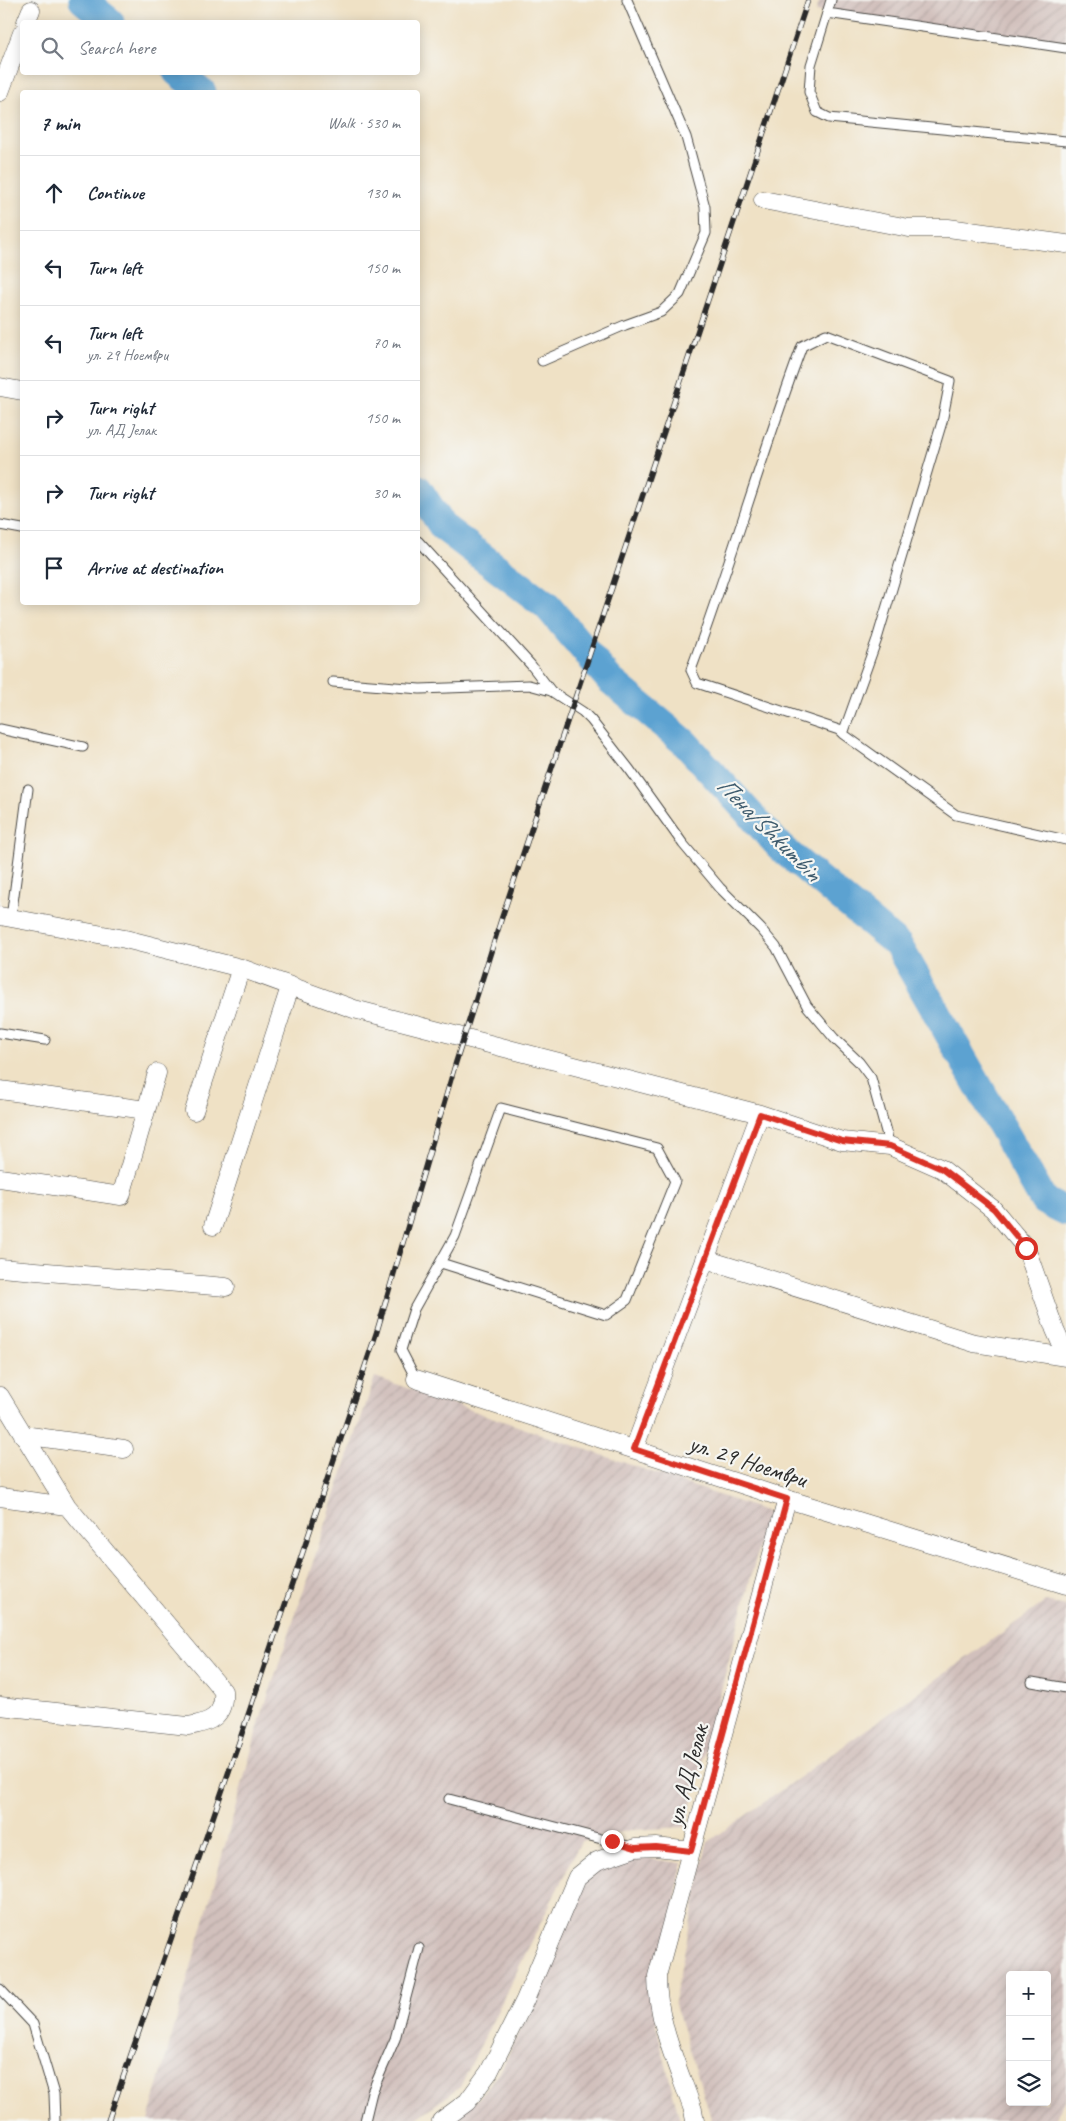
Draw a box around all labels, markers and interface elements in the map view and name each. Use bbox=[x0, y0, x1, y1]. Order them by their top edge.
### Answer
search box bbox=[20, 20, 420, 75]
icon: search bbox=[38, 34, 66, 62]
text: Search here bbox=[78, 36, 155, 60]
text: 7 min bbox=[40, 110, 80, 136]
text: Walk · 530 m bbox=[328, 113, 400, 133]
icon: ahead bbox=[40, 179, 68, 207]
text: Continue bbox=[87, 181, 144, 205]
text: 130 m bbox=[366, 183, 400, 203]
icon: left bbox=[40, 254, 68, 282]
text: Turn left bbox=[87, 256, 142, 280]
text: 150 m bbox=[366, 258, 400, 278]
text: Turn left bbox=[87, 321, 142, 345]
icon: left bbox=[40, 329, 68, 357]
text: 70 m bbox=[373, 333, 400, 353]
text: ул. 29 Ноември bbox=[87, 345, 168, 365]
text: Turn right bbox=[87, 396, 154, 420]
icon: right bbox=[40, 404, 68, 432]
text: 150 m bbox=[366, 408, 400, 428]
text: ул. АД Јелак bbox=[87, 420, 156, 440]
icon: right bbox=[40, 479, 68, 507]
text: Turn right bbox=[87, 481, 154, 505]
text: 30 m bbox=[373, 483, 400, 503]
icon: arrive bbox=[40, 554, 68, 582]
text: Arrive at destination bbox=[87, 556, 223, 580]
water label: Пена/Shkumbin bbox=[710, 770, 829, 889]
route start bbox=[1015, 1237, 1038, 1260]
street label: ул. 29 Ноември bbox=[684, 1427, 813, 1495]
street label: ул. АД Јелак bbox=[659, 1719, 715, 1831]
route end bbox=[601, 1830, 624, 1853]
map controls bbox=[1006, 1971, 1051, 2106]
button: + bbox=[1006, 1971, 1051, 2016]
button: − bbox=[1006, 2016, 1051, 2061]
button: layers bbox=[1006, 2061, 1051, 2106]

